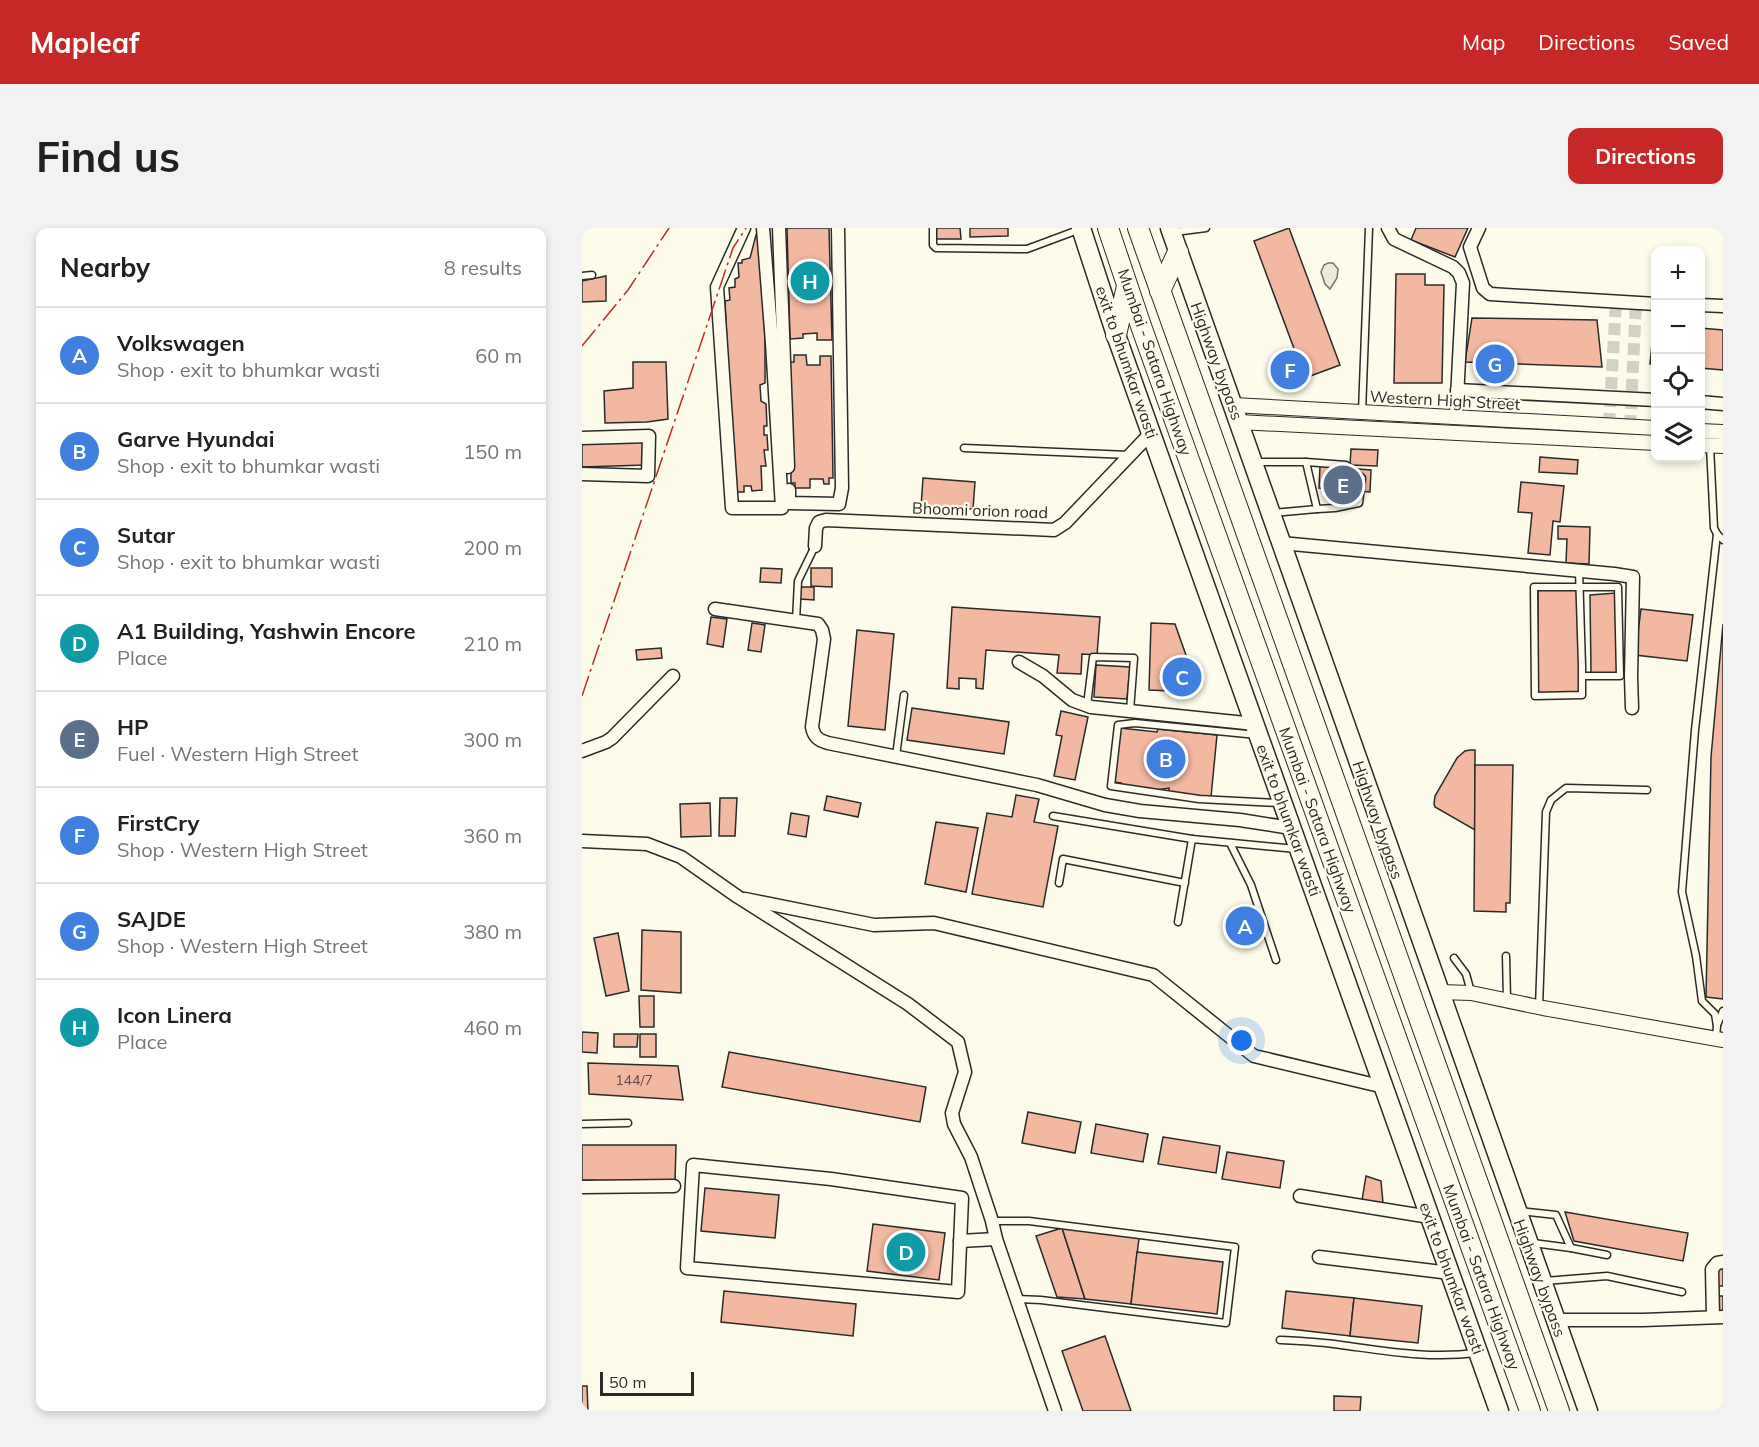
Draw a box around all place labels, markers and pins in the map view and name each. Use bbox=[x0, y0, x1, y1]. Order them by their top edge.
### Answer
pin: H bbox=[790, 259, 830, 304]
pin: G bbox=[1476, 342, 1514, 386]
pin: F bbox=[1270, 348, 1310, 392]
pin: E bbox=[1324, 462, 1362, 508]
pin: C bbox=[1162, 654, 1202, 700]
pin: B bbox=[1146, 736, 1186, 782]
pin: A bbox=[1226, 904, 1264, 948]
pin: D bbox=[886, 1230, 926, 1274]

